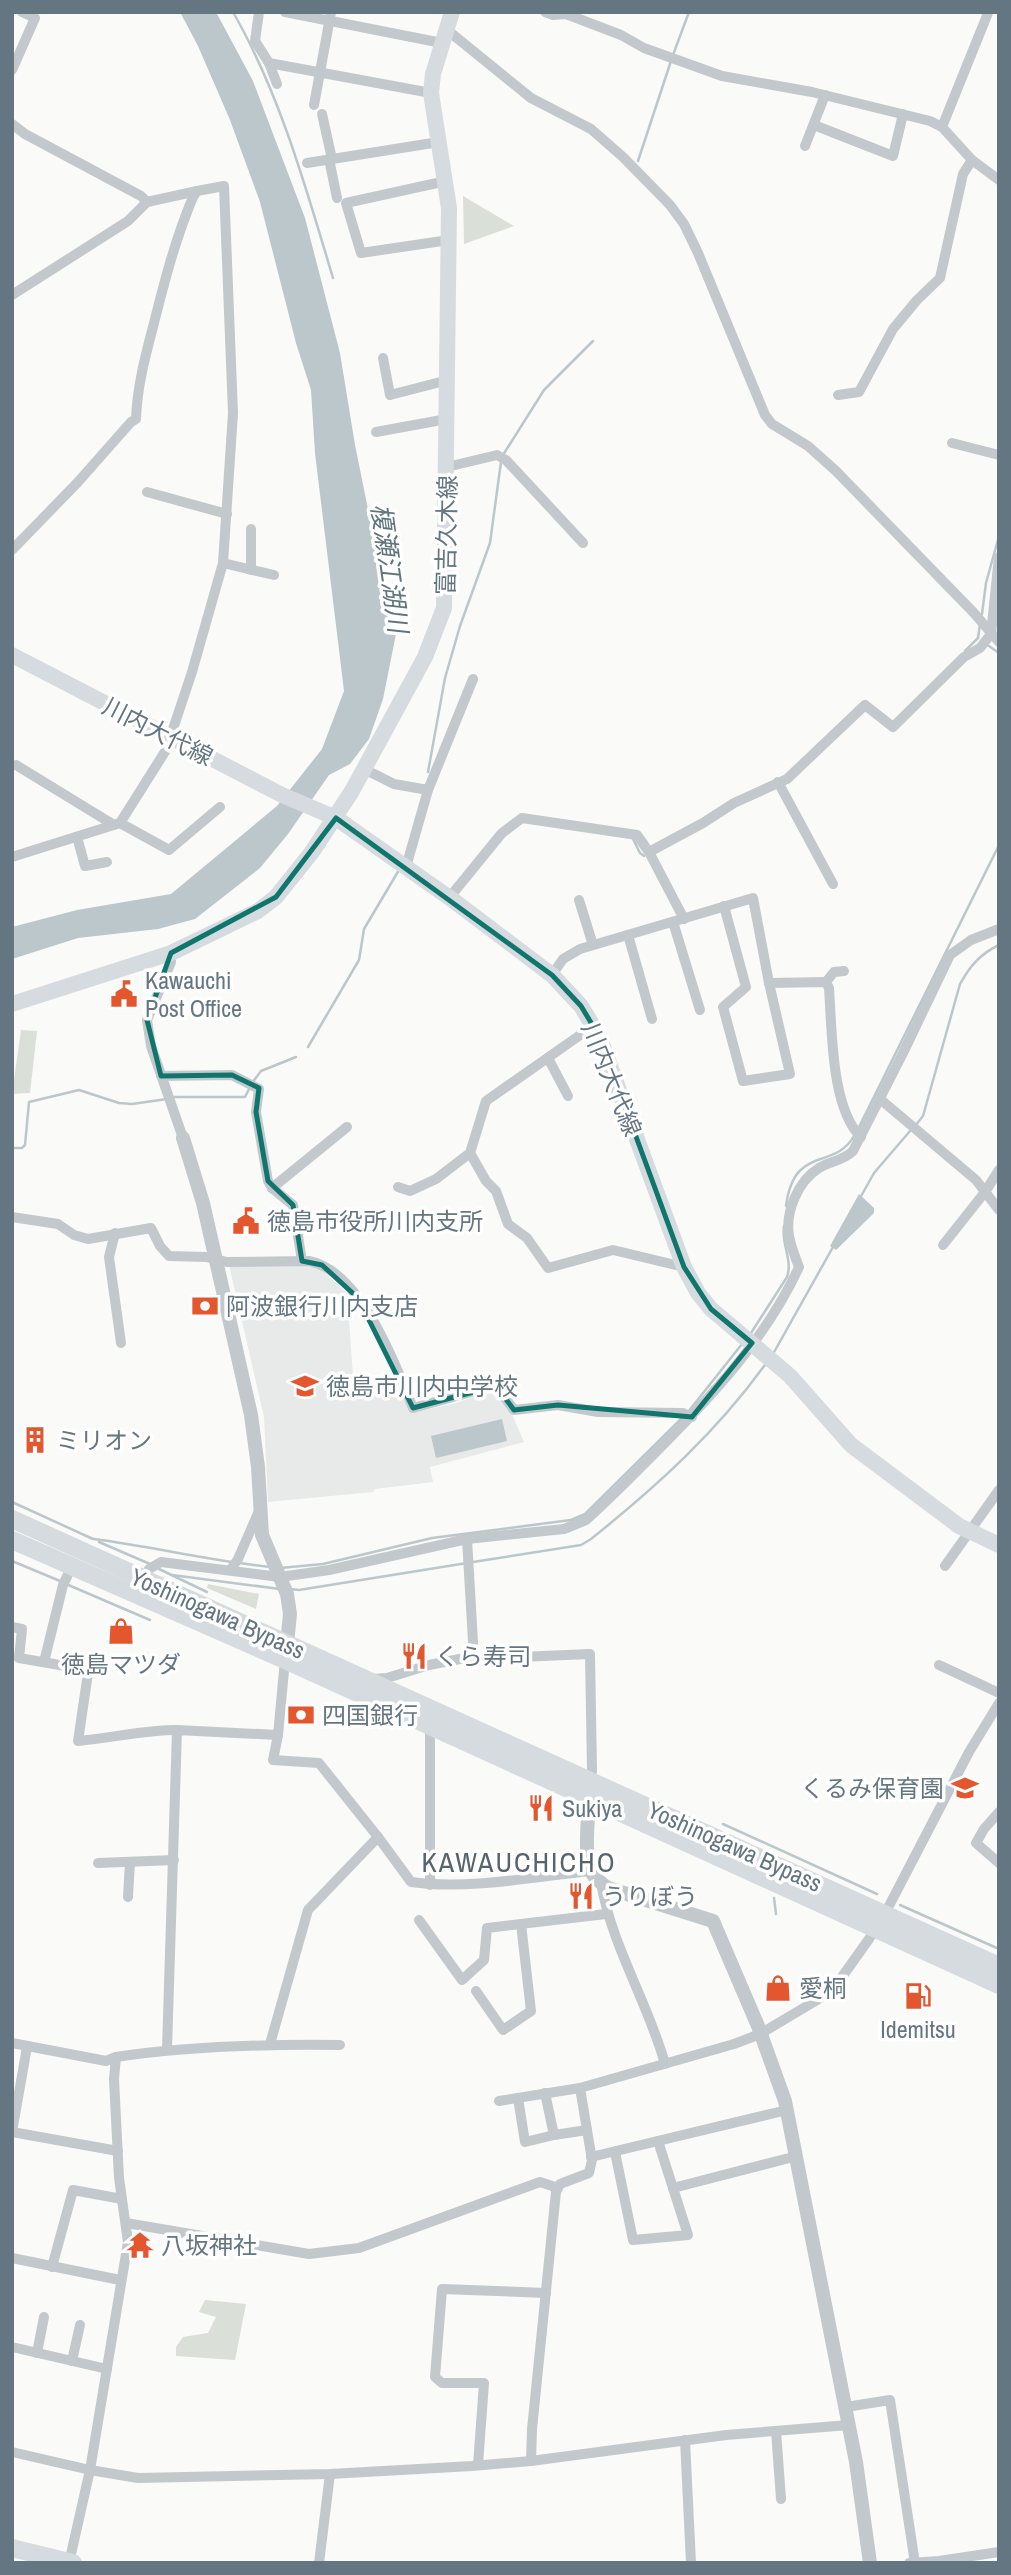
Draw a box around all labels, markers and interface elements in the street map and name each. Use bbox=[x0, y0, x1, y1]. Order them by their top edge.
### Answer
street label: 富吉久木線 bbox=[429, 475, 463, 595]
water label: 榎瀬江湖川 bbox=[364, 501, 417, 638]
street label: 川内大代線 bbox=[97, 690, 219, 772]
place label: Kawauchi Post Office bbox=[145, 964, 242, 1024]
public building icon: Kawauchi Post Office bbox=[109, 979, 139, 1009]
street label: 川内大代線 bbox=[575, 1017, 649, 1141]
place label: 徳島市役所川内支所 bbox=[267, 1205, 483, 1237]
public building icon: 徳島市役所川内支所 bbox=[231, 1206, 261, 1236]
place label: 阿波銀行川内支店 bbox=[226, 1290, 418, 1322]
bank icon: 阿波銀行川内支店 bbox=[190, 1291, 220, 1321]
place label: 徳島市川内中学校 bbox=[326, 1370, 518, 1402]
school or university icon: 徳島市川内中学校 bbox=[290, 1371, 320, 1401]
place label: ミリオン bbox=[56, 1424, 152, 1456]
building icon: ミリオン bbox=[20, 1425, 50, 1455]
street label: Yoshinogawa Bypass bbox=[126, 1560, 310, 1666]
shop icon: 徳島マツダ bbox=[106, 1616, 136, 1646]
place label: くら寿司 bbox=[435, 1640, 531, 1672]
restaurant icon: くら寿司 bbox=[399, 1641, 429, 1671]
place label: 徳島マツダ bbox=[61, 1648, 181, 1680]
place label: 四国銀行 bbox=[322, 1699, 418, 1731]
bank icon: 四国銀行 bbox=[286, 1700, 316, 1730]
place label: くるみ保育園 bbox=[800, 1772, 944, 1804]
school or university icon: くるみ保育園 bbox=[950, 1773, 980, 1803]
place label: Sukiya bbox=[562, 1792, 622, 1824]
restaurant icon: Sukiya bbox=[526, 1793, 556, 1823]
street label: Yoshinogawa Bypass bbox=[643, 1793, 827, 1899]
district label: KAWAUCHICHO bbox=[421, 1843, 617, 1881]
place label: うりぼう bbox=[602, 1880, 698, 1912]
restaurant icon: うりぼう bbox=[566, 1881, 596, 1911]
place label: 愛桐 bbox=[799, 1972, 847, 2004]
shop icon: 愛桐 bbox=[763, 1973, 793, 2003]
fuel station icon: Idemitsu bbox=[903, 1981, 933, 2011]
place label: Idemitsu bbox=[880, 2013, 956, 2045]
place label: 八坂神社 bbox=[161, 2229, 257, 2261]
temple icon: 八坂神社 bbox=[125, 2230, 155, 2260]

